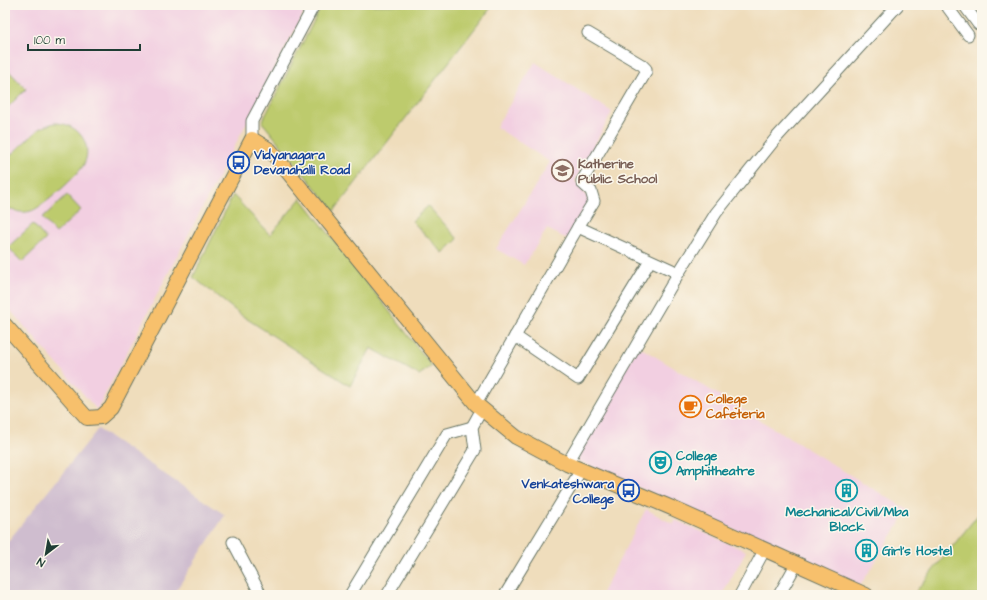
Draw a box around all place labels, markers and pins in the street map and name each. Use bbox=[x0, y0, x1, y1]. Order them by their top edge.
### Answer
place label: Vidyanagara Devanahalli Road bbox=[253, 146, 350, 179]
bus stop icon: Vidyanagara Devanahalli Road bbox=[226, 149, 252, 175]
place label: Katherine Public School bbox=[578, 155, 657, 188]
school or university icon: Katherine Public School bbox=[549, 158, 575, 184]
place label: College Cafeteria bbox=[706, 390, 765, 423]
cafe icon: College Cafeteria bbox=[678, 393, 704, 419]
place label: College Amphitheatre bbox=[676, 447, 755, 481]
theatre icon: College Amphitheatre bbox=[648, 450, 674, 476]
place label: Venkateshwara College bbox=[521, 475, 614, 510]
building icon: Mechanical/Civil/Mba Block bbox=[834, 477, 860, 503]
bus stop icon: Venkateshwara College bbox=[616, 478, 642, 504]
place label: Mechanical/Civil/Mba Block bbox=[786, 503, 909, 536]
building icon: Girl's Hostel bbox=[853, 538, 879, 564]
place label: Girl's Hostel bbox=[882, 542, 952, 560]

